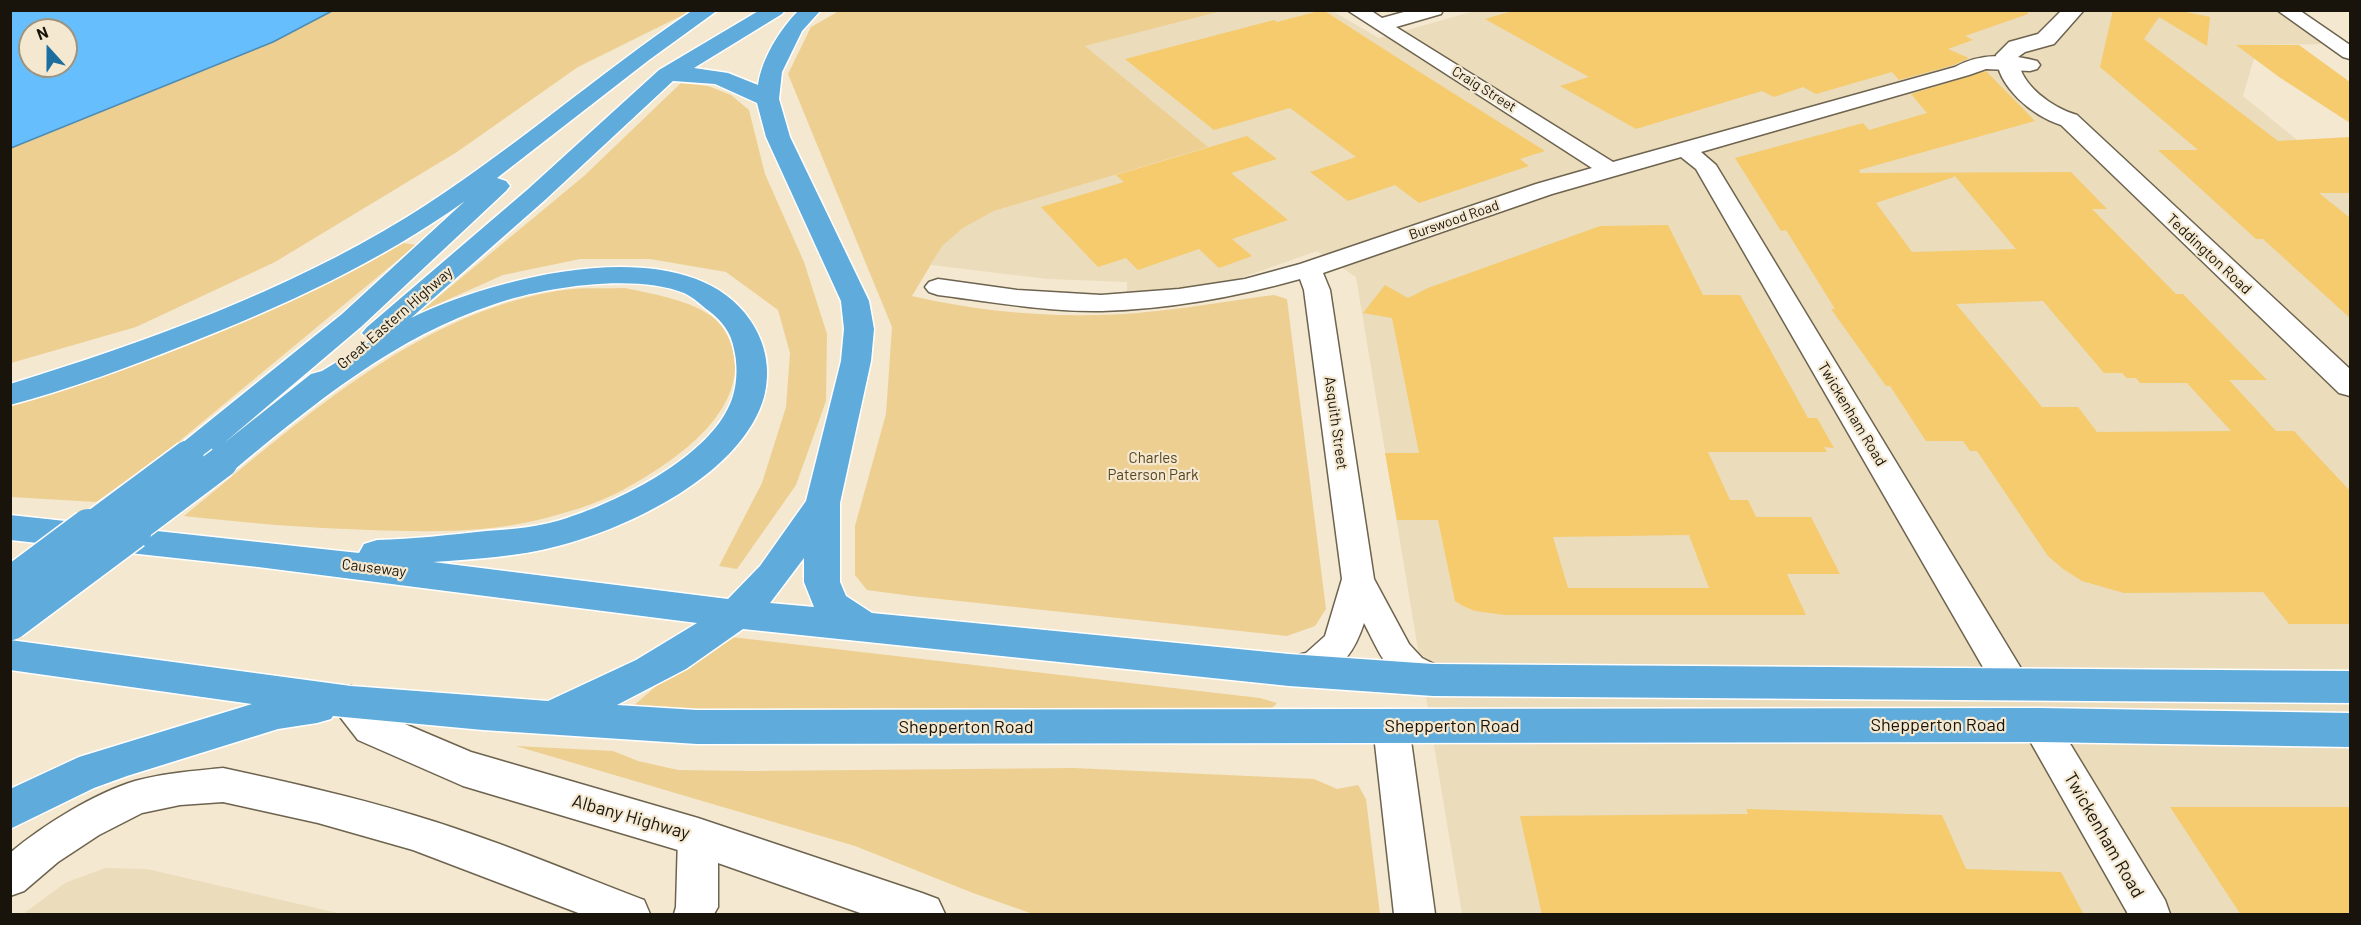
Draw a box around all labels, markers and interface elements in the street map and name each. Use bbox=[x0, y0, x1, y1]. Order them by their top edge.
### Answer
north arrow bbox=[18, 18, 78, 78]
text: N bbox=[34, 22, 50, 43]
street label: Craig Street bbox=[1449, 63, 1519, 115]
street label: Burswood Road bbox=[1407, 197, 1501, 243]
street label: Teddington Road bbox=[2163, 210, 2255, 298]
street label: Great Eastern Highway bbox=[334, 263, 456, 373]
street label: Twickenham Road bbox=[1814, 359, 1890, 469]
street label: Asquith Street bbox=[1321, 375, 1351, 471]
park label: Charles Paterson Park bbox=[1107, 449, 1199, 484]
street label: Causeway bbox=[341, 555, 407, 581]
street label: Shepperton Road bbox=[1870, 714, 2006, 736]
street label: Shepperton Road bbox=[1384, 715, 1520, 737]
street label: Shepperton Road bbox=[898, 716, 1034, 738]
street label: Twickenham Road bbox=[2059, 768, 2149, 902]
street label: Albany Highway bbox=[570, 790, 692, 844]

